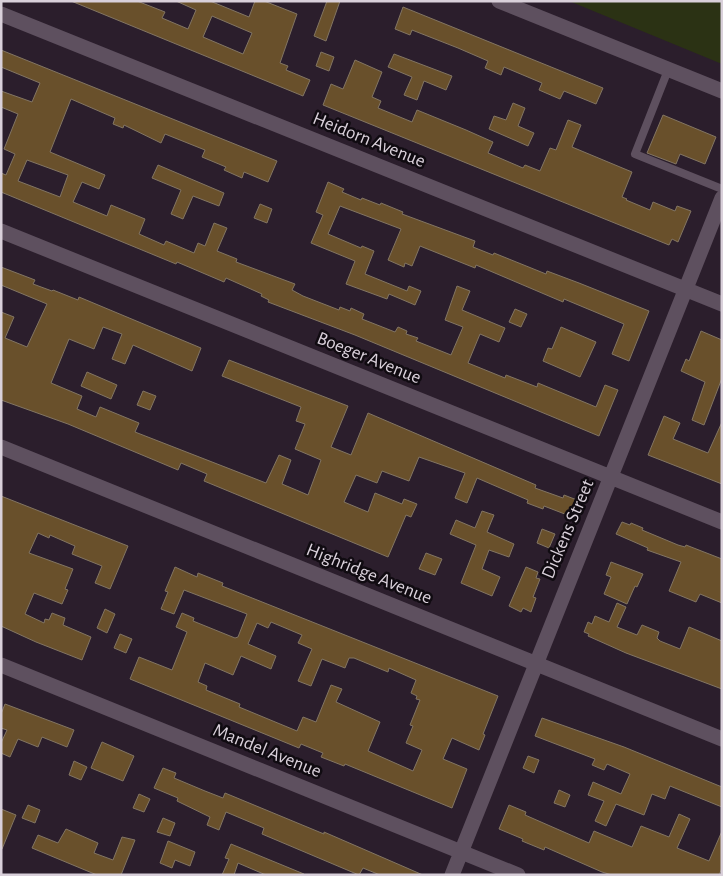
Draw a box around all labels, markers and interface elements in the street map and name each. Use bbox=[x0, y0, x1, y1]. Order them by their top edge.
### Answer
street label: Heidorn Avenue bbox=[310, 109, 428, 171]
street label: Boeger Avenue bbox=[314, 328, 424, 388]
street label: Dickens Street bbox=[539, 476, 597, 582]
street label: Highridge Avenue bbox=[303, 540, 435, 608]
street label: Mandel Avenue bbox=[210, 721, 324, 781]

